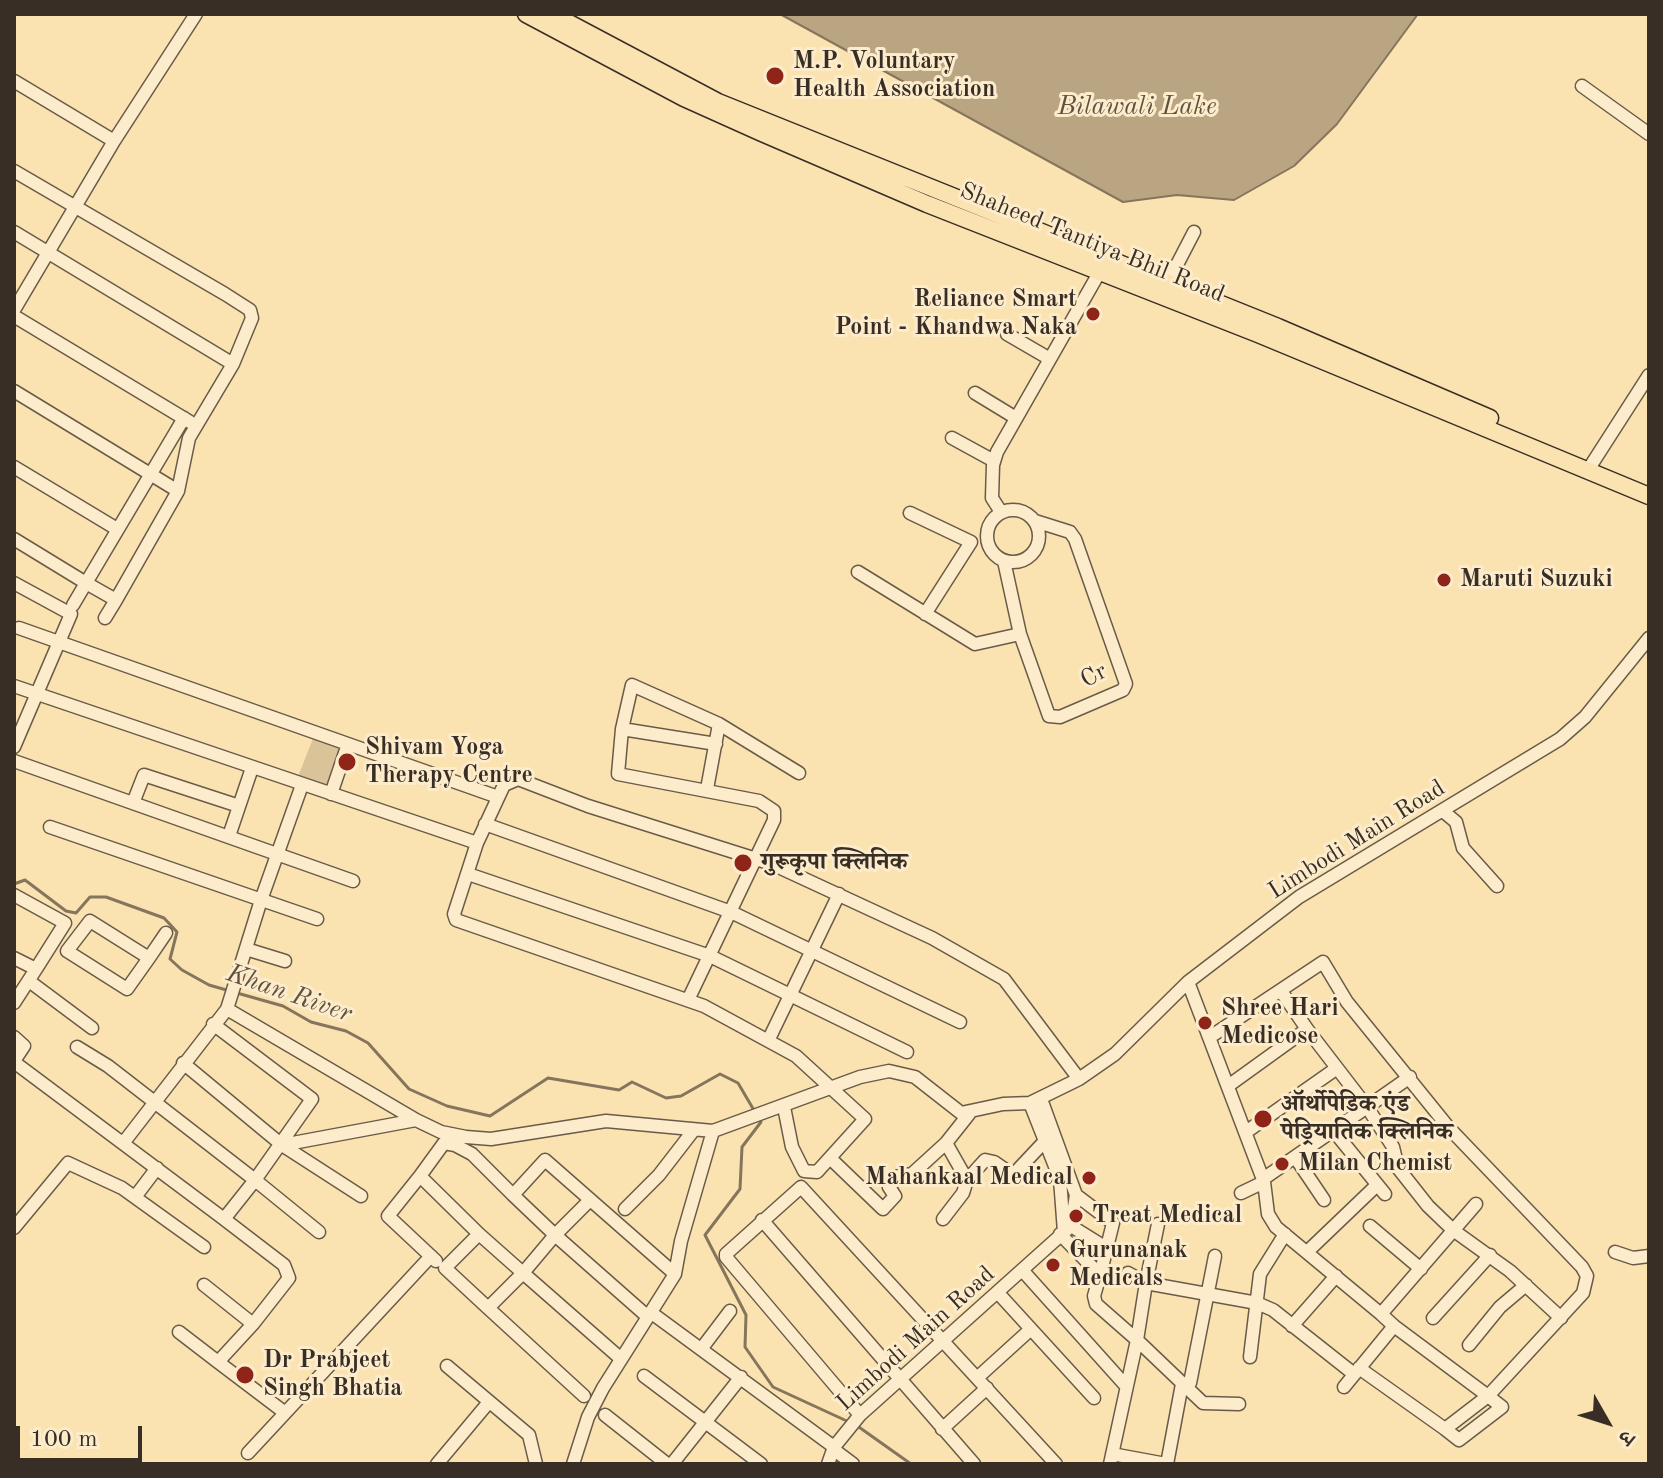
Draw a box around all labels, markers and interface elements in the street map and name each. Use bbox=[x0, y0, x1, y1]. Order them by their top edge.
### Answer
place label: M.P. Voluntary Health Association bbox=[793, 48, 995, 104]
marker: M.P. Voluntary Health Association bbox=[764, 65, 786, 87]
water label: Bilawali Lake bbox=[1057, 91, 1217, 123]
street label: Shaheed Tantiya Bhil Road bbox=[955, 177, 1229, 309]
place label: Reliance Smart Point - Khandwa Naka bbox=[835, 286, 1077, 342]
marker: Reliance Smart Point - Khandwa Naka bbox=[1084, 305, 1102, 323]
place label: Maruti Suzuki bbox=[1460, 566, 1613, 594]
marker: Maruti Suzuki bbox=[1435, 571, 1453, 589]
street label: Cr bbox=[1076, 657, 1112, 695]
place label: Shivam Yoga Therapy Centre bbox=[365, 734, 533, 790]
marker: Shivam Yoga Therapy Centre bbox=[336, 751, 358, 773]
street label: Limbodi Main Road bbox=[1263, 774, 1451, 906]
place label: गुरूकृपा क्लिनिक bbox=[761, 849, 907, 877]
marker: गुरूकृपा क्लिनिक bbox=[732, 852, 754, 874]
water label: Khan River bbox=[222, 958, 356, 1030]
place label: Shree Hari Medicose bbox=[1221, 995, 1339, 1051]
marker: Shree Hari Medicose bbox=[1196, 1014, 1214, 1032]
place label: ऑर्थोपेडिक एंड पेड्रियातिक क्लिनिक bbox=[1281, 1091, 1453, 1147]
marker: ऑर्थोपेडिक एंड पेड्रियातिक क्लिनिक bbox=[1252, 1108, 1274, 1130]
place label: Milan Chemist bbox=[1298, 1150, 1452, 1178]
marker: Milan Chemist bbox=[1273, 1155, 1291, 1173]
place label: Mahankaal Medical bbox=[865, 1164, 1073, 1192]
marker: Mahankaal Medical bbox=[1080, 1169, 1098, 1187]
place label: Treat Medical bbox=[1092, 1202, 1242, 1230]
marker: Treat Medical bbox=[1067, 1207, 1085, 1225]
place label: Gurunanak Medicals bbox=[1069, 1237, 1188, 1293]
marker: Gurunanak Medicals bbox=[1044, 1256, 1062, 1274]
street label: Limbodi Main Road bbox=[831, 1260, 1001, 1418]
place label: Dr Prabjeet Singh Bhatia bbox=[263, 1347, 402, 1403]
marker: Dr Prabjeet Singh Bhatia bbox=[234, 1364, 256, 1386]
north arrow bbox=[1567, 1382, 1647, 1462]
scale bar bbox=[20, 1410, 146, 1460]
text: उ bbox=[1614, 1426, 1638, 1448]
text: 100 m bbox=[30, 1428, 98, 1452]

